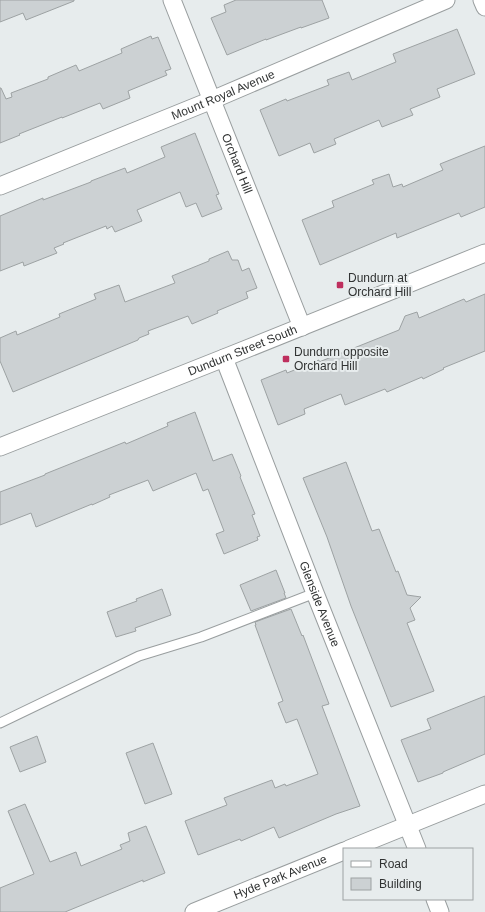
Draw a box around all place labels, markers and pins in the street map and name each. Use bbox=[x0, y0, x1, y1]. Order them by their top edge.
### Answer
place label: Dundurn at Orchard Hill bbox=[348, 271, 411, 299]
marker: Dundurn at Orchard Hill bbox=[335, 280, 345, 290]
place label: Dundurn opposite Orchard Hill bbox=[294, 345, 389, 373]
marker: Dundurn opposite Orchard Hill bbox=[281, 354, 291, 364]

